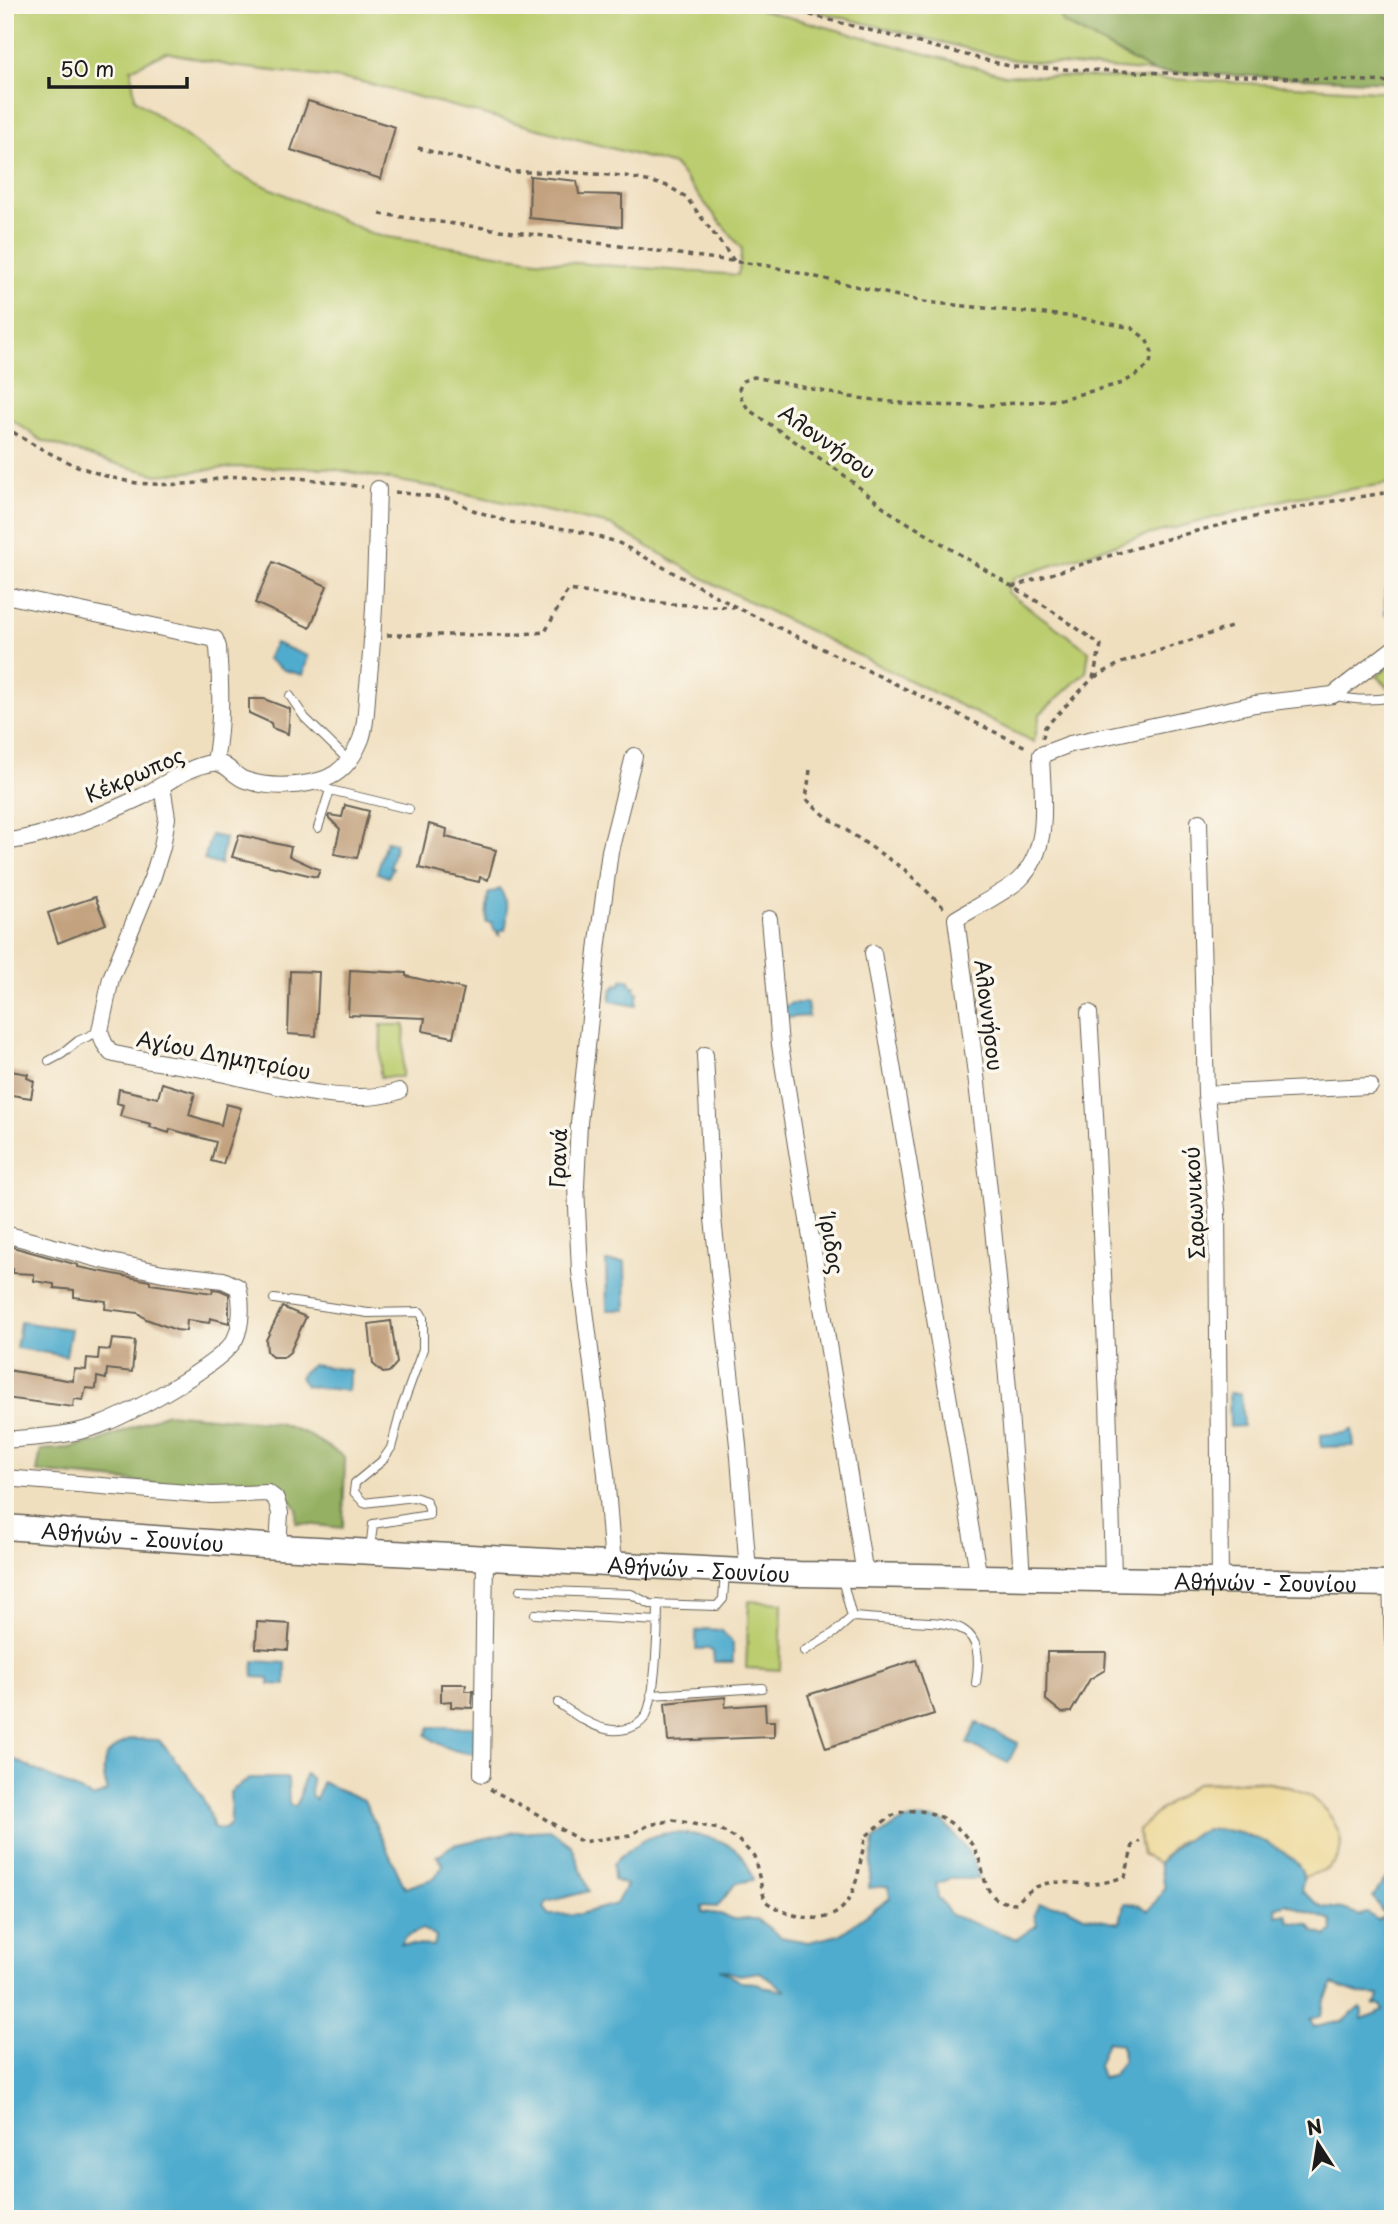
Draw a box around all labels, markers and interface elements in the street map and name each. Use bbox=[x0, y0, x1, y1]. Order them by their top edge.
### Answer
scale bar bbox=[49, 46, 187, 90]
text: 50 m bbox=[60, 52, 114, 84]
street label: Αλοννήσου bbox=[773, 396, 883, 486]
street label: Κέκρωπος bbox=[79, 738, 189, 810]
street label: Αλοννήσου bbox=[967, 958, 1013, 1072]
street label: Αγίου Δημητρίου bbox=[134, 1021, 314, 1087]
street label: Γρανά bbox=[540, 1127, 574, 1188]
street label: Σαρωνικού bbox=[1174, 1146, 1212, 1260]
street label: Ίριδος bbox=[812, 1209, 854, 1276]
street label: Αθήνών - Σουνίου bbox=[40, 1514, 225, 1559]
street label: Αθήνών - Σουνίου bbox=[607, 1548, 791, 1590]
street label: Αθήνών - Σουνίου bbox=[1174, 1564, 1357, 1599]
north arrow bbox=[1282, 2108, 1352, 2178]
text: N bbox=[1304, 2111, 1325, 2142]

